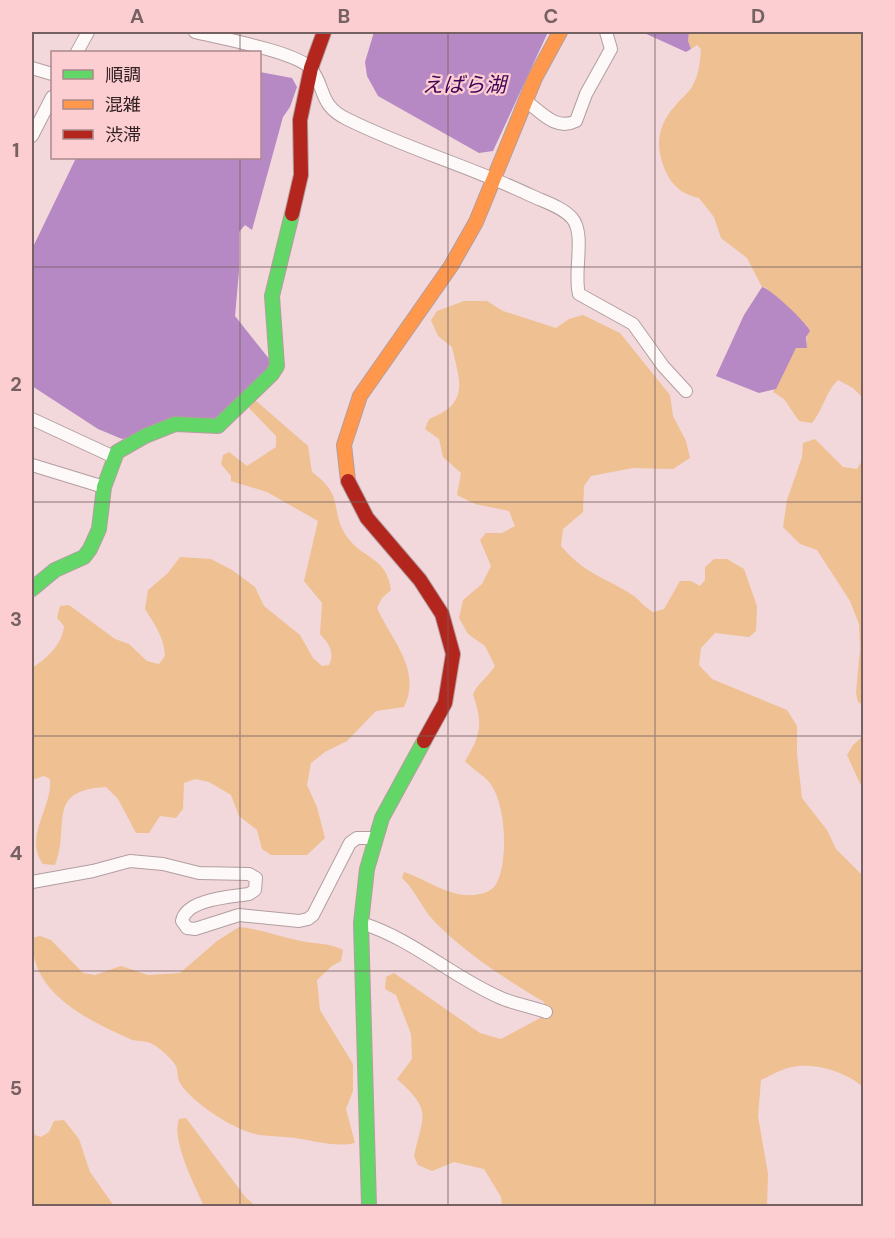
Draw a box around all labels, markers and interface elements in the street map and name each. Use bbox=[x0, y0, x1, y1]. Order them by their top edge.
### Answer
text: A bbox=[130, 3, 144, 29]
text: B bbox=[338, 3, 350, 29]
text: C bbox=[544, 3, 558, 29]
text: D bbox=[751, 3, 765, 29]
legend bbox=[51, 51, 261, 159]
text: 順調 bbox=[105, 63, 141, 87]
water label: えばら湖 bbox=[422, 71, 509, 99]
text: 混雑 bbox=[105, 93, 141, 117]
text: 渋滞 bbox=[105, 123, 141, 147]
text: 1 bbox=[12, 137, 20, 163]
text: 2 bbox=[10, 371, 22, 397]
text: 3 bbox=[10, 606, 22, 632]
text: 4 bbox=[10, 840, 23, 866]
text: 5 bbox=[10, 1075, 22, 1101]

